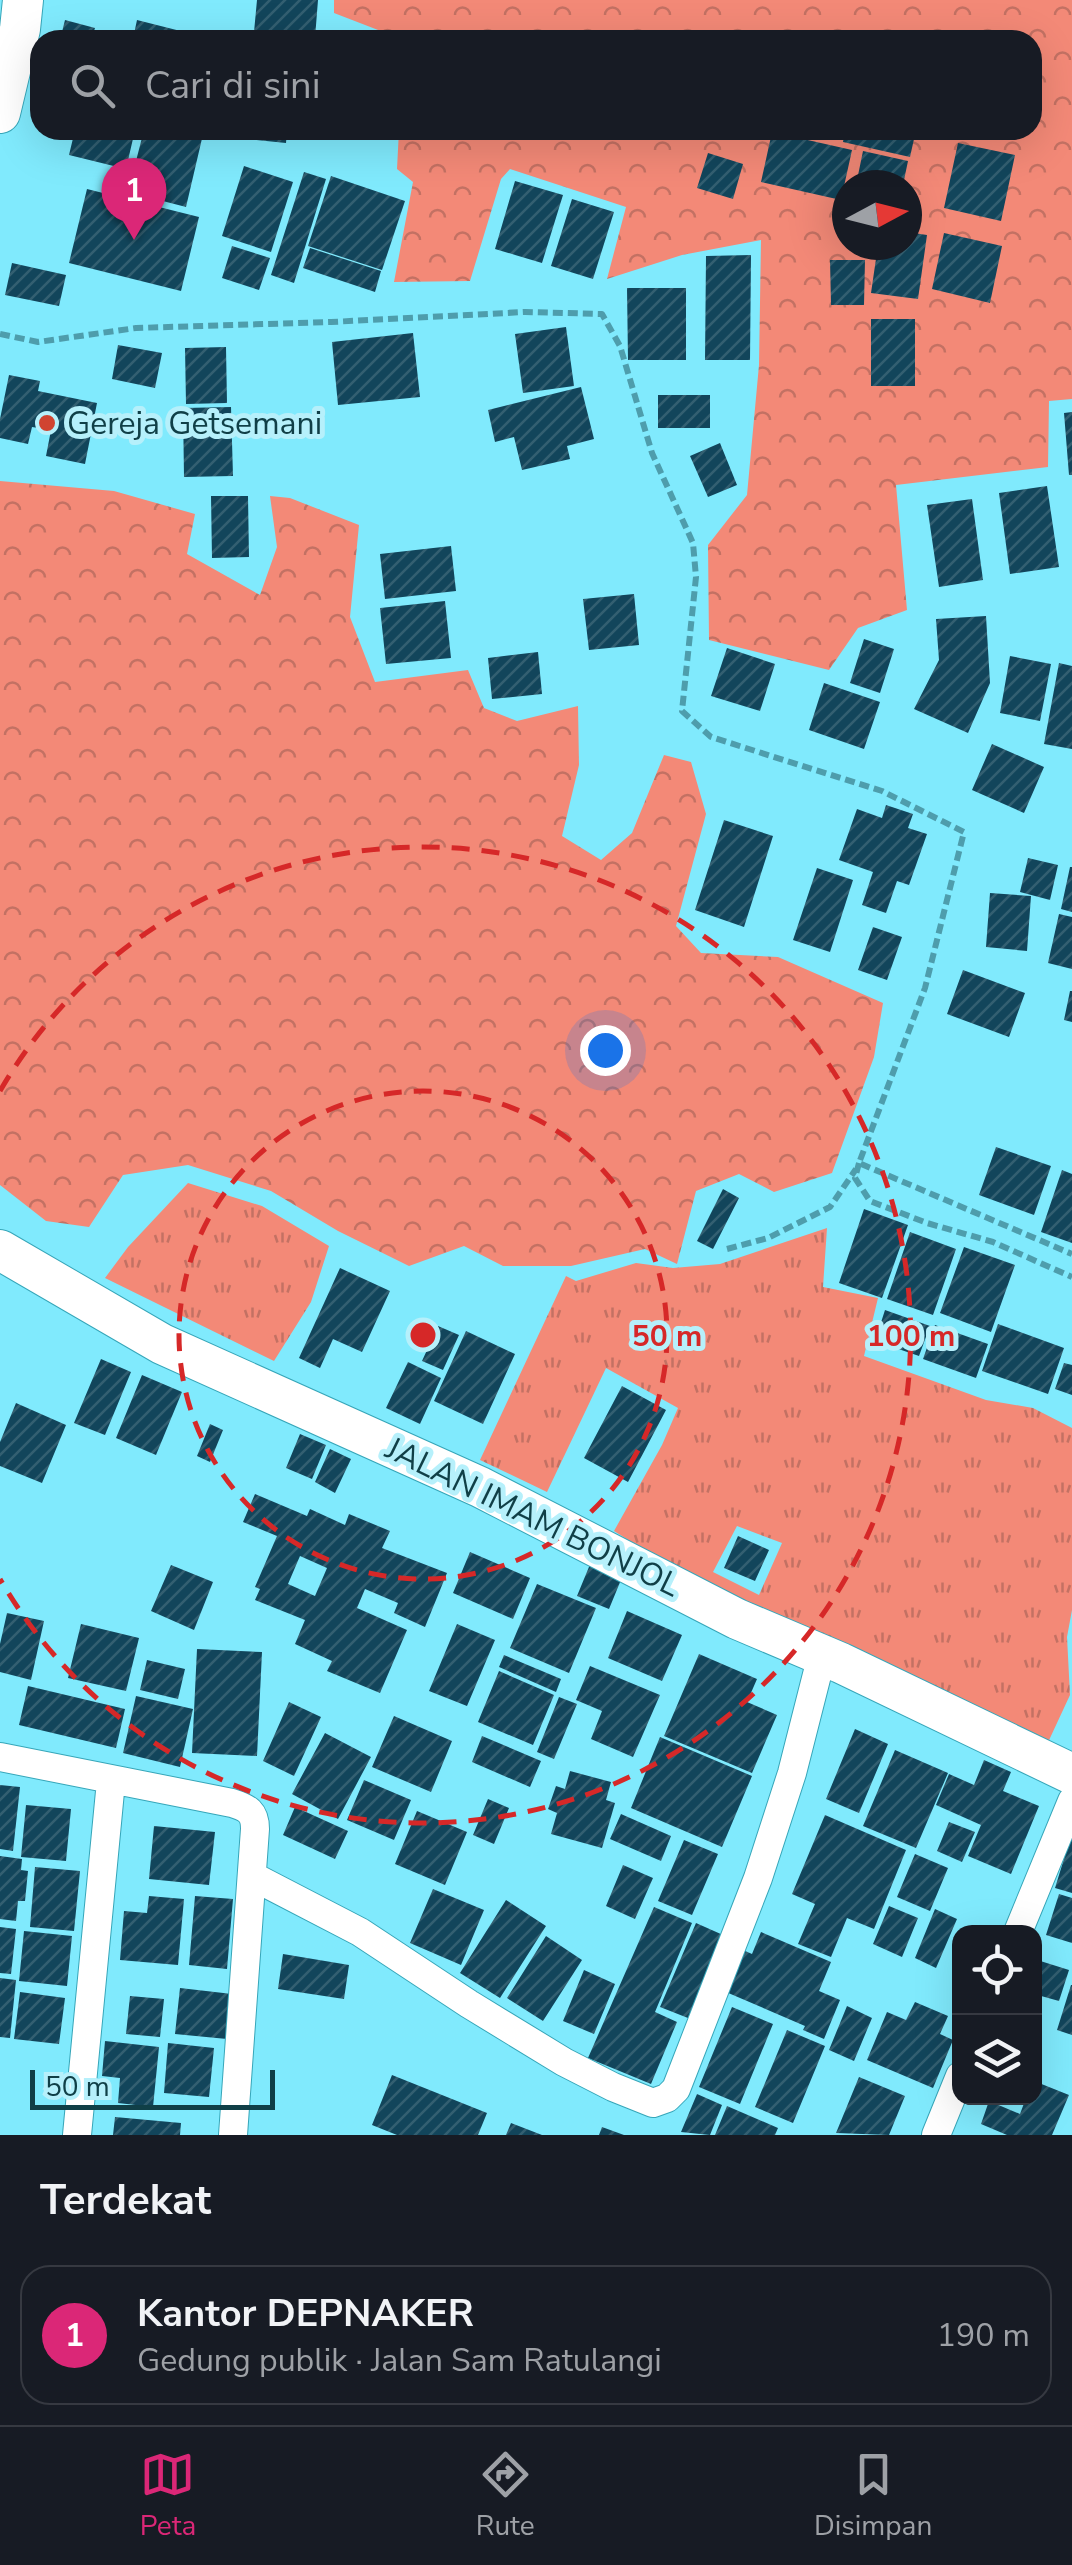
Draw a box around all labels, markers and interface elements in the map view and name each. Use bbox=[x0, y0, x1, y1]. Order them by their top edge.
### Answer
search box bbox=[30, 30, 1042, 140]
icon: search bbox=[65, 58, 120, 113]
text: Cari di sini bbox=[145, 60, 321, 111]
pin: 1 bbox=[102, 158, 166, 240]
north arrow bbox=[832, 170, 922, 260]
place label: Gereja Getsemani bbox=[67, 402, 322, 445]
marker: Gereja Getsemani bbox=[36, 412, 58, 434]
your location bbox=[580, 1025, 631, 1076]
text: 50 m bbox=[632, 1316, 702, 1357]
text: 100 m bbox=[867, 1316, 955, 1357]
centre of rings bbox=[405, 1317, 441, 1353]
street label: JALAN IMAM BONJOL bbox=[378, 1427, 687, 1607]
map controls bbox=[952, 1925, 1042, 2105]
button: locate bbox=[952, 1925, 1042, 2015]
button: layers bbox=[952, 2015, 1042, 2105]
scale bar bbox=[30, 2065, 275, 2110]
text: 50 m bbox=[45, 2068, 110, 2106]
text: Terdekat bbox=[40, 2172, 211, 2229]
text: Kantor DEPNAKER bbox=[137, 2288, 474, 2339]
text: 1 bbox=[65, 2314, 84, 2357]
text: 190 m bbox=[937, 2314, 1030, 2357]
text: Gedung publik · Jalan Sam Ratulangi bbox=[137, 2339, 662, 2382]
tab: Peta bbox=[140, 2447, 196, 2545]
tab: Rute bbox=[476, 2447, 535, 2545]
tab: Disimpan bbox=[814, 2447, 932, 2545]

